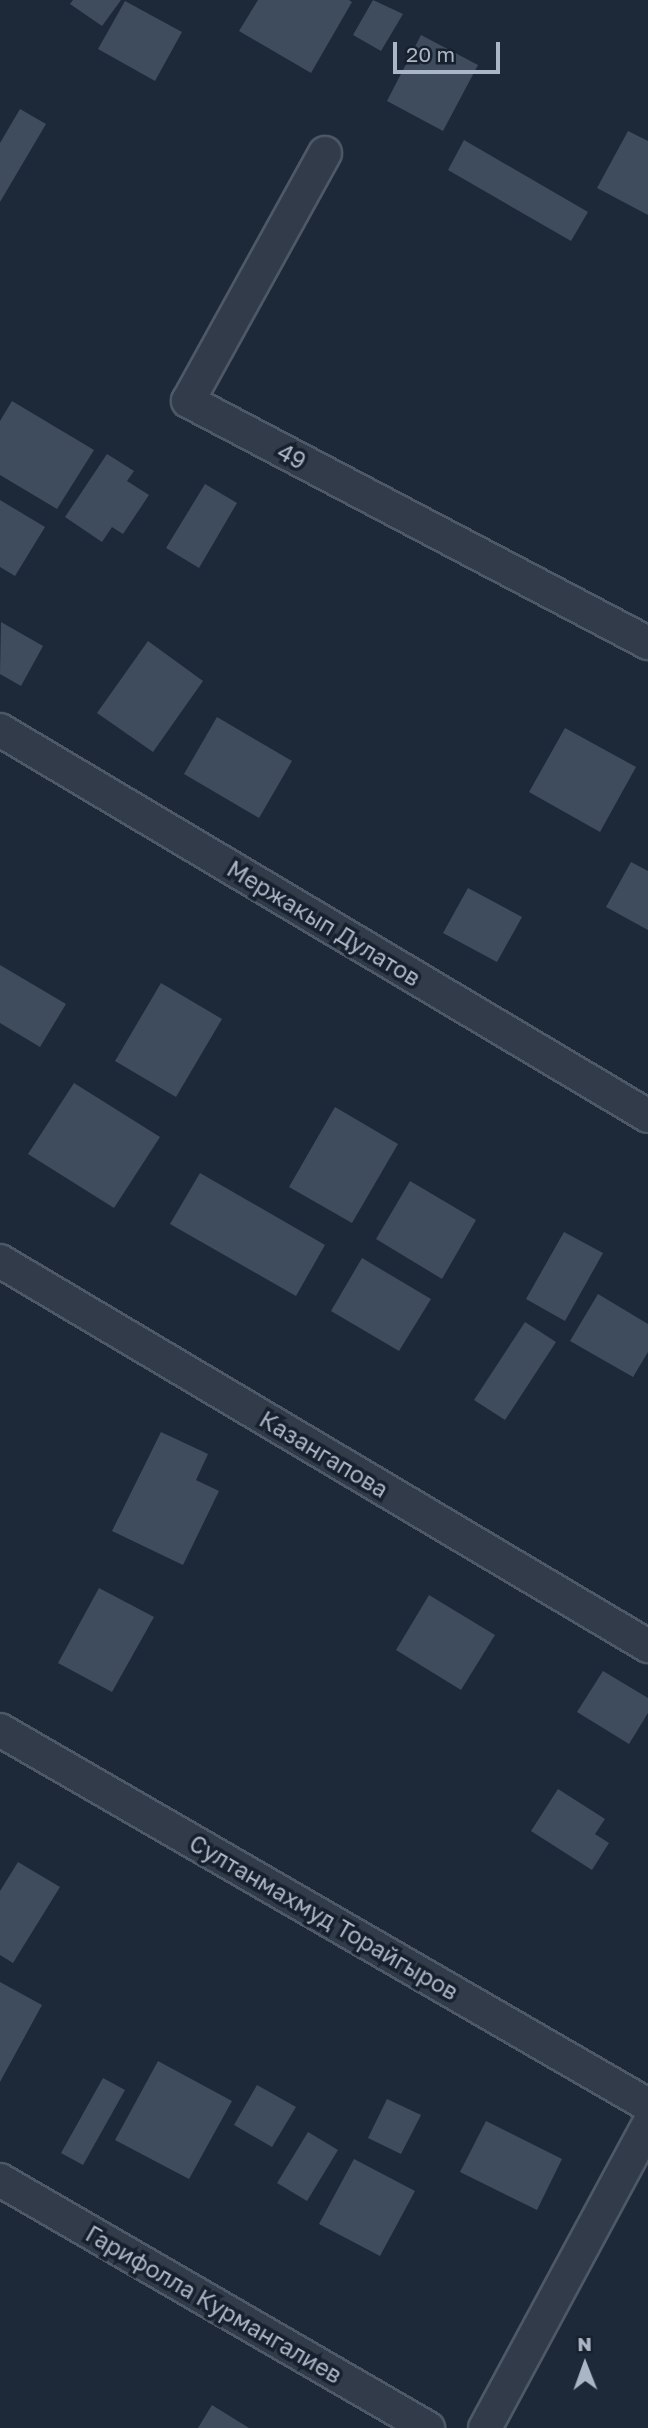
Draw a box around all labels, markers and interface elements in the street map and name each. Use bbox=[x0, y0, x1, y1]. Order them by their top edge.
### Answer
scale bar bbox=[396, 28, 503, 72]
text: 20 m bbox=[406, 41, 455, 67]
street label: 49 bbox=[273, 437, 311, 475]
street label: Мержакып Дулатов bbox=[222, 854, 426, 992]
street label: Казангапова bbox=[255, 1405, 393, 1503]
street label: Султанмахмуд Торайгыров bbox=[185, 1829, 463, 2005]
street label: Гарифолла Курмангалиев bbox=[81, 2219, 347, 2389]
north arrow bbox=[550, 2330, 620, 2400]
text: N bbox=[577, 2332, 592, 2355]

